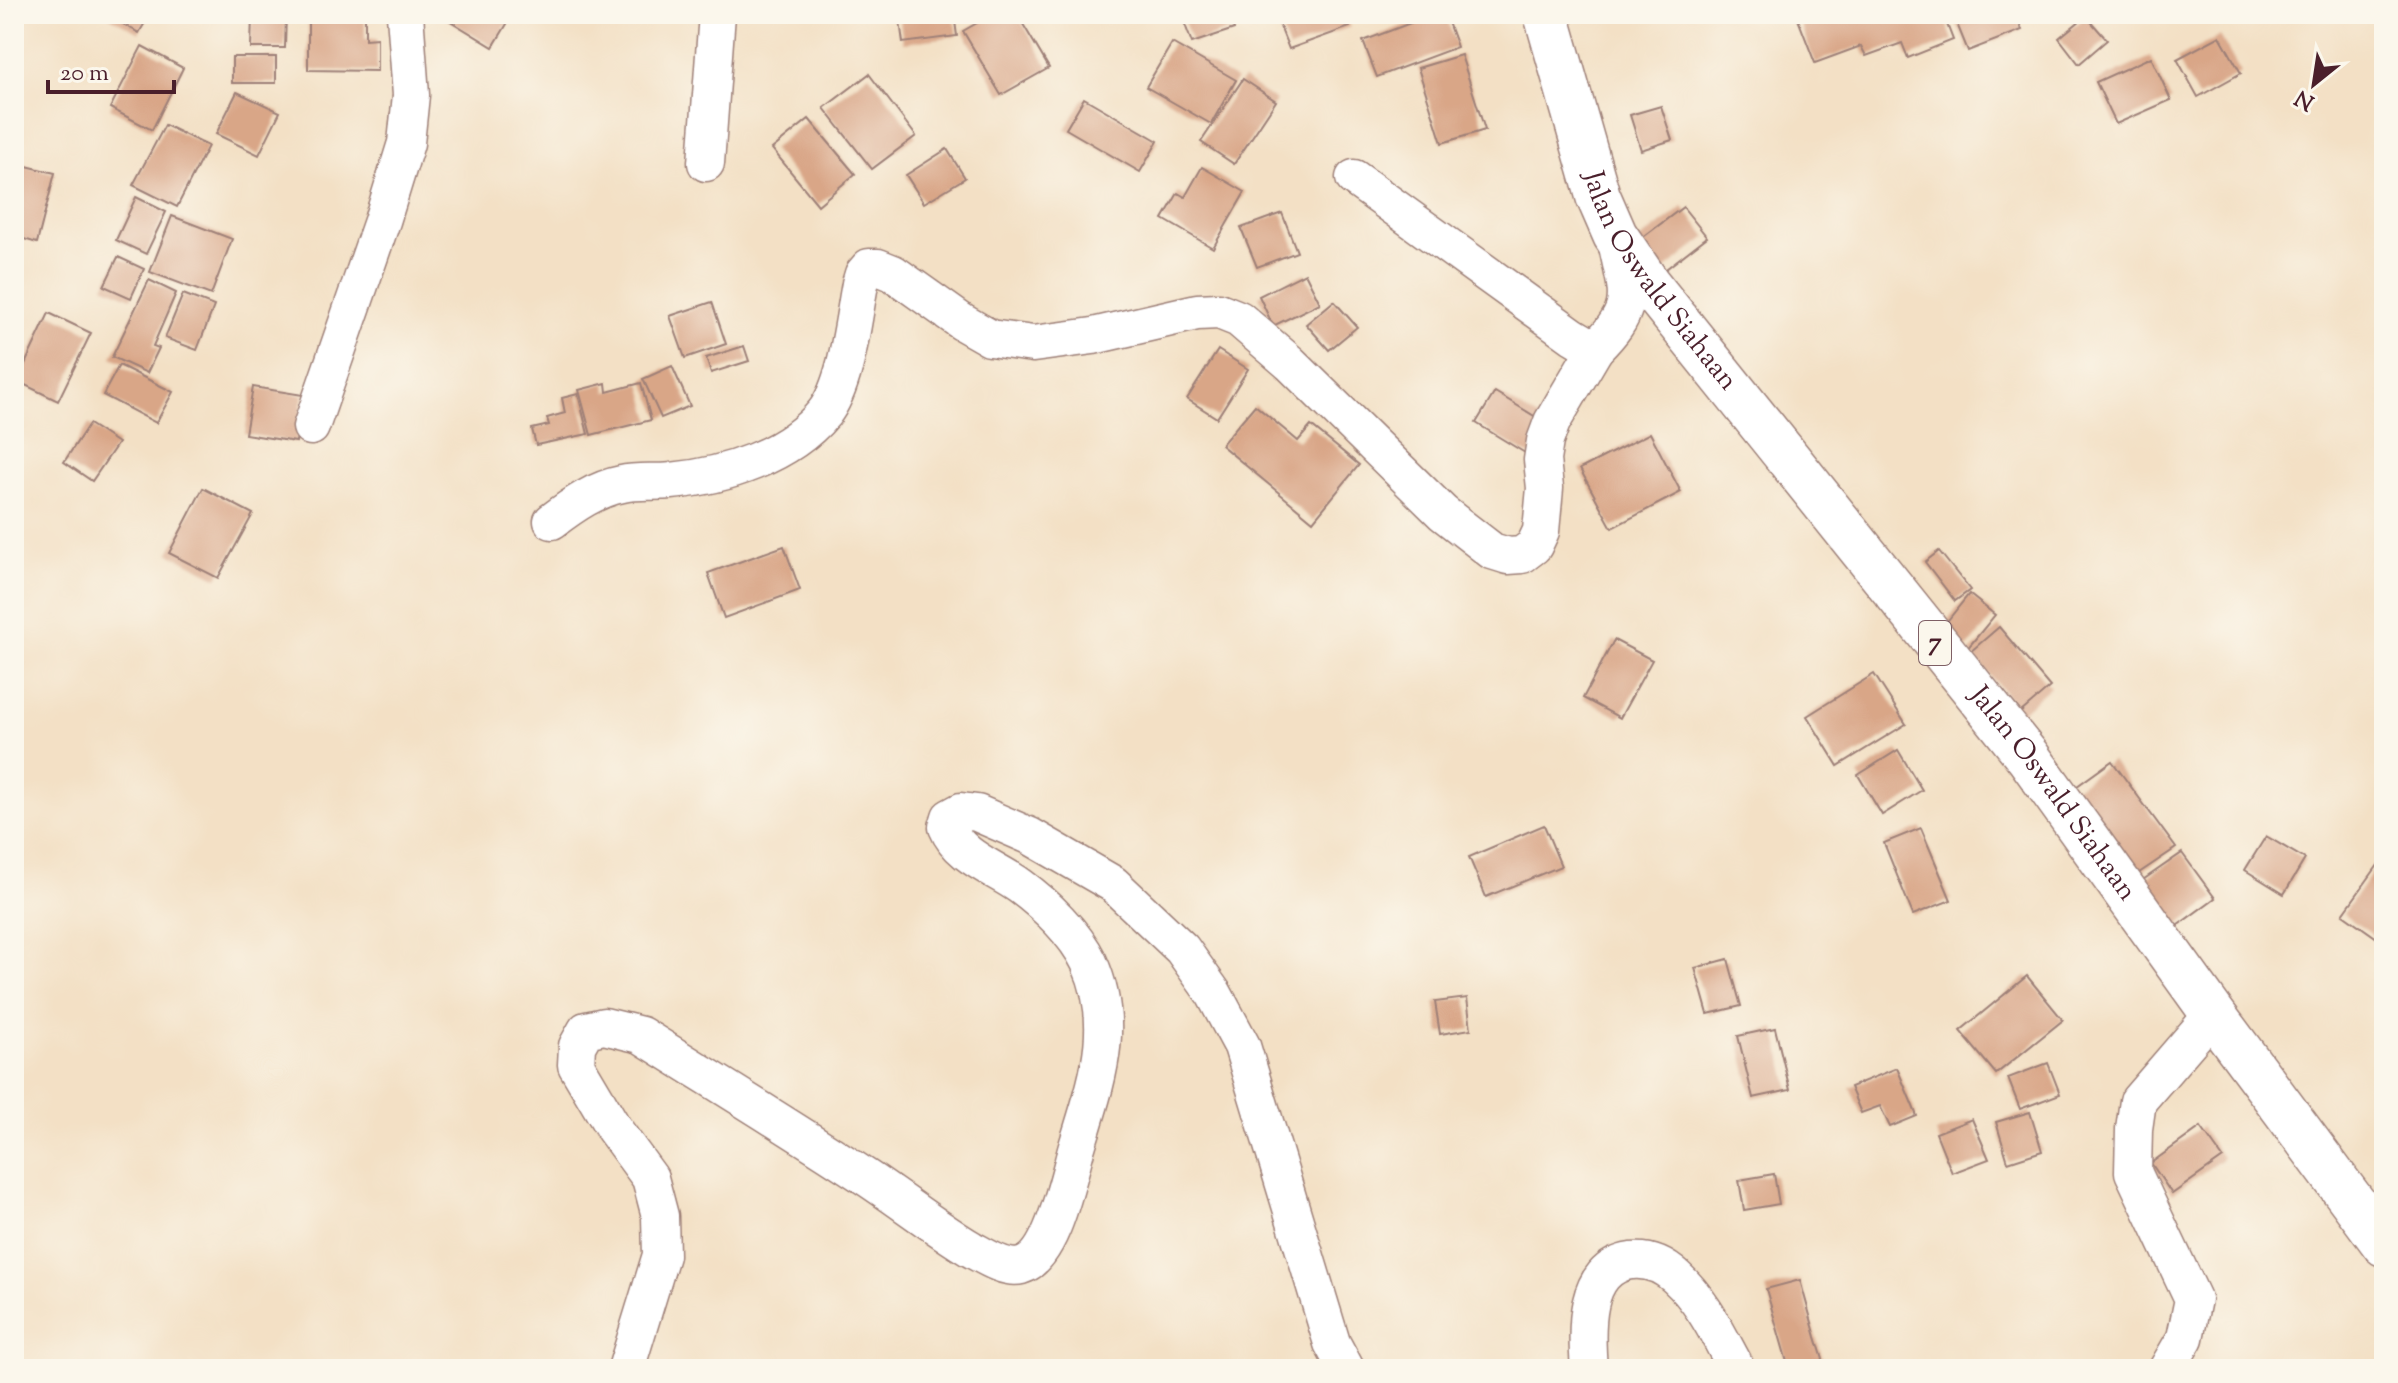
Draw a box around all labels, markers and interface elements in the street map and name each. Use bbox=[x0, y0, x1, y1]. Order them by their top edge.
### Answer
scale bar bbox=[48, 44, 174, 94]
north arrow bbox=[2274, 44, 2354, 124]
text: 20 m bbox=[60, 57, 109, 91]
text: N bbox=[2290, 80, 2321, 117]
street label: Jalan Oswald Siahaan bbox=[1571, 165, 1747, 400]
road number: 7 bbox=[1919, 621, 1951, 665]
street label: Jalan Oswald Siahaan bbox=[1958, 677, 2146, 910]

